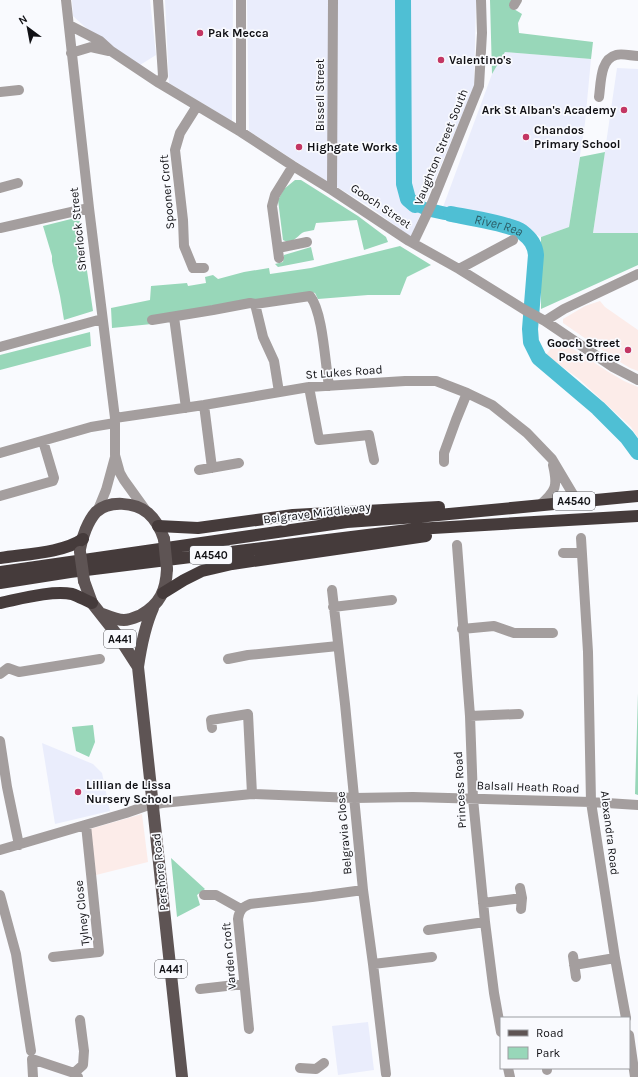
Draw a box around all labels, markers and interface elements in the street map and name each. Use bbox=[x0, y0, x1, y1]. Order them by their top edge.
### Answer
north arrow bbox=[8, 8, 48, 48]
text: N bbox=[16, 12, 30, 28]
place label: Pak Mecca bbox=[208, 26, 269, 40]
marker: Pak Mecca bbox=[195, 28, 205, 38]
place label: Valentino's bbox=[449, 53, 512, 67]
marker: Valentino's bbox=[436, 55, 446, 65]
street label: Bissell Street bbox=[313, 58, 327, 131]
street label: Vaughton Street South bbox=[411, 87, 471, 207]
place label: Ark St Alban's Academy bbox=[482, 103, 616, 117]
marker: Ark St Alban's Academy bbox=[619, 105, 629, 115]
place label: Chandos Primary School bbox=[534, 123, 621, 151]
marker: Chandos Primary School bbox=[521, 132, 531, 142]
place label: Highgate Works bbox=[307, 140, 398, 154]
marker: Highgate Works bbox=[294, 142, 304, 152]
street label: Spooner Croft bbox=[157, 154, 177, 230]
street label: Gooch Street bbox=[348, 181, 414, 232]
street label: Sherlock Street bbox=[67, 186, 89, 271]
water label: River Rea bbox=[473, 211, 527, 239]
place label: Gooch Street Post Office bbox=[547, 336, 620, 364]
marker: Gooch Street Post Office bbox=[623, 345, 633, 355]
street label: St Lukes Road bbox=[305, 362, 383, 382]
road number: A4540 bbox=[553, 492, 595, 510]
street label: Belgrave Middleway bbox=[262, 499, 372, 527]
road number: A4540 bbox=[190, 546, 232, 564]
road number: A441 bbox=[104, 630, 136, 648]
street label: Princess Road bbox=[451, 751, 469, 829]
place label: Lillian de Lissa Nursery School bbox=[86, 778, 172, 806]
street label: Balsall Heath Road bbox=[476, 778, 580, 796]
marker: Lillian de Lissa Nursery School bbox=[73, 787, 83, 797]
street label: Alexandra Road bbox=[598, 790, 622, 876]
street label: Belgravia Close bbox=[333, 791, 355, 875]
street label: Pershore Road bbox=[149, 832, 171, 912]
street label: Tylney Close bbox=[72, 880, 92, 946]
street label: Varden Croft bbox=[219, 921, 239, 990]
road number: A441 bbox=[155, 960, 187, 978]
legend bbox=[500, 1017, 630, 1069]
text: Road bbox=[536, 1026, 564, 1040]
text: Park bbox=[536, 1046, 561, 1060]

